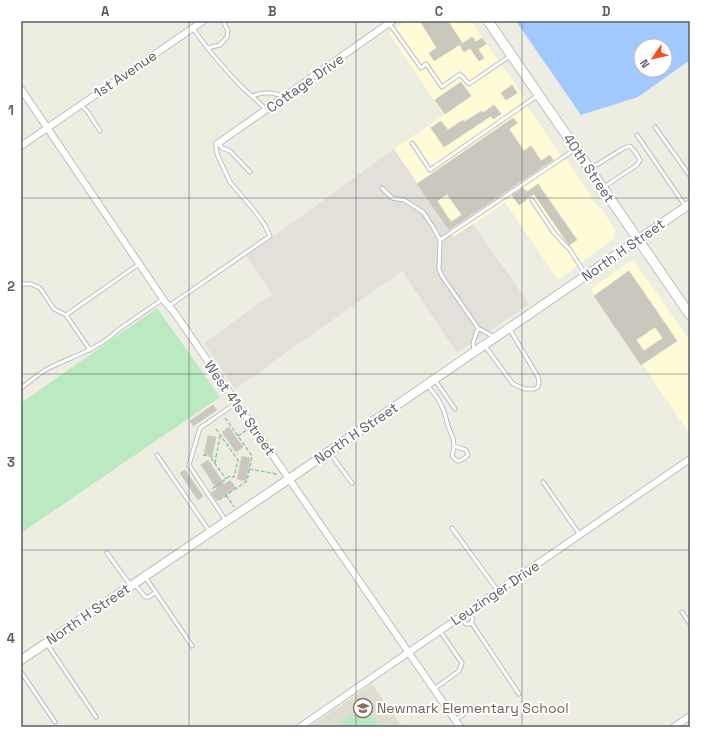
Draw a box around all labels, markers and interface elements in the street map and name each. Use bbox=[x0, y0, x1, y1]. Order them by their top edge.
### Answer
text: A bbox=[101, 3, 110, 20]
text: B bbox=[268, 3, 277, 20]
text: C bbox=[435, 3, 443, 20]
text: D bbox=[602, 3, 611, 20]
north arrow bbox=[633, 38, 673, 78]
street label: 1st Avenue bbox=[90, 46, 160, 102]
street label: Cottage Drive bbox=[263, 50, 347, 116]
text: N bbox=[637, 57, 653, 71]
text: 1 bbox=[8, 102, 14, 119]
street label: 40th Street bbox=[559, 130, 619, 206]
street label: North H Street bbox=[578, 215, 668, 285]
text: 2 bbox=[7, 278, 15, 295]
street label: West 41st Street bbox=[201, 357, 279, 459]
street label: North H Street bbox=[311, 398, 401, 468]
text: 3 bbox=[7, 454, 15, 471]
street label: Leuzinger Drive bbox=[447, 557, 543, 629]
street label: North H Street bbox=[43, 579, 133, 649]
text: 4 bbox=[7, 630, 15, 647]
school or university icon: Newmark Elementary School bbox=[352, 697, 374, 719]
place label: Newmark Elementary School bbox=[377, 699, 569, 717]

